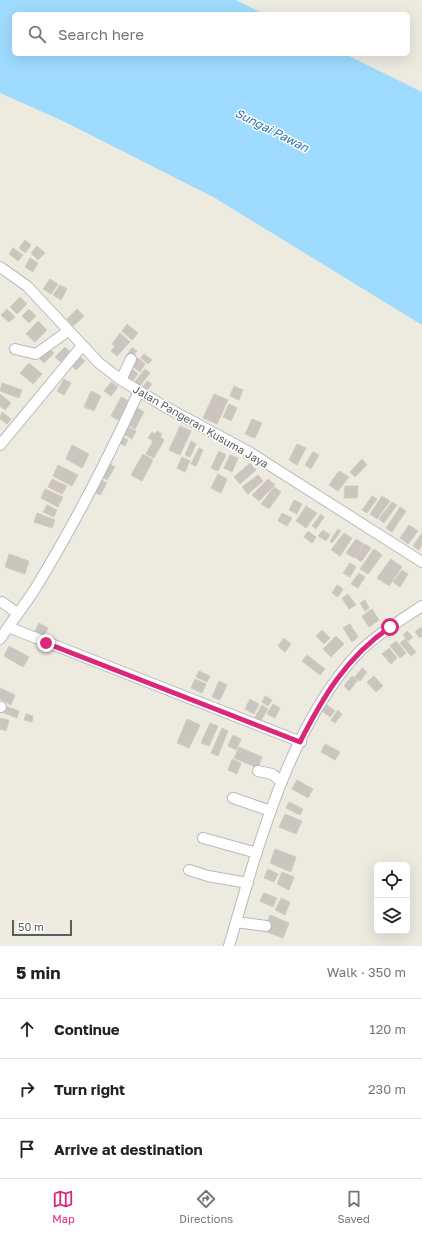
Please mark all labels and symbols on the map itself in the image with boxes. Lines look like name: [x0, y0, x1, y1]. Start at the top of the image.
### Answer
water label: Sungai Pawan: [233, 105, 312, 155]
street label: Jalan Pangeran Kusuma Jaya: [131, 382, 271, 470]
route start: [381, 618, 399, 636]
route end: [37, 634, 55, 652]
scale bar: [12, 918, 72, 937]

